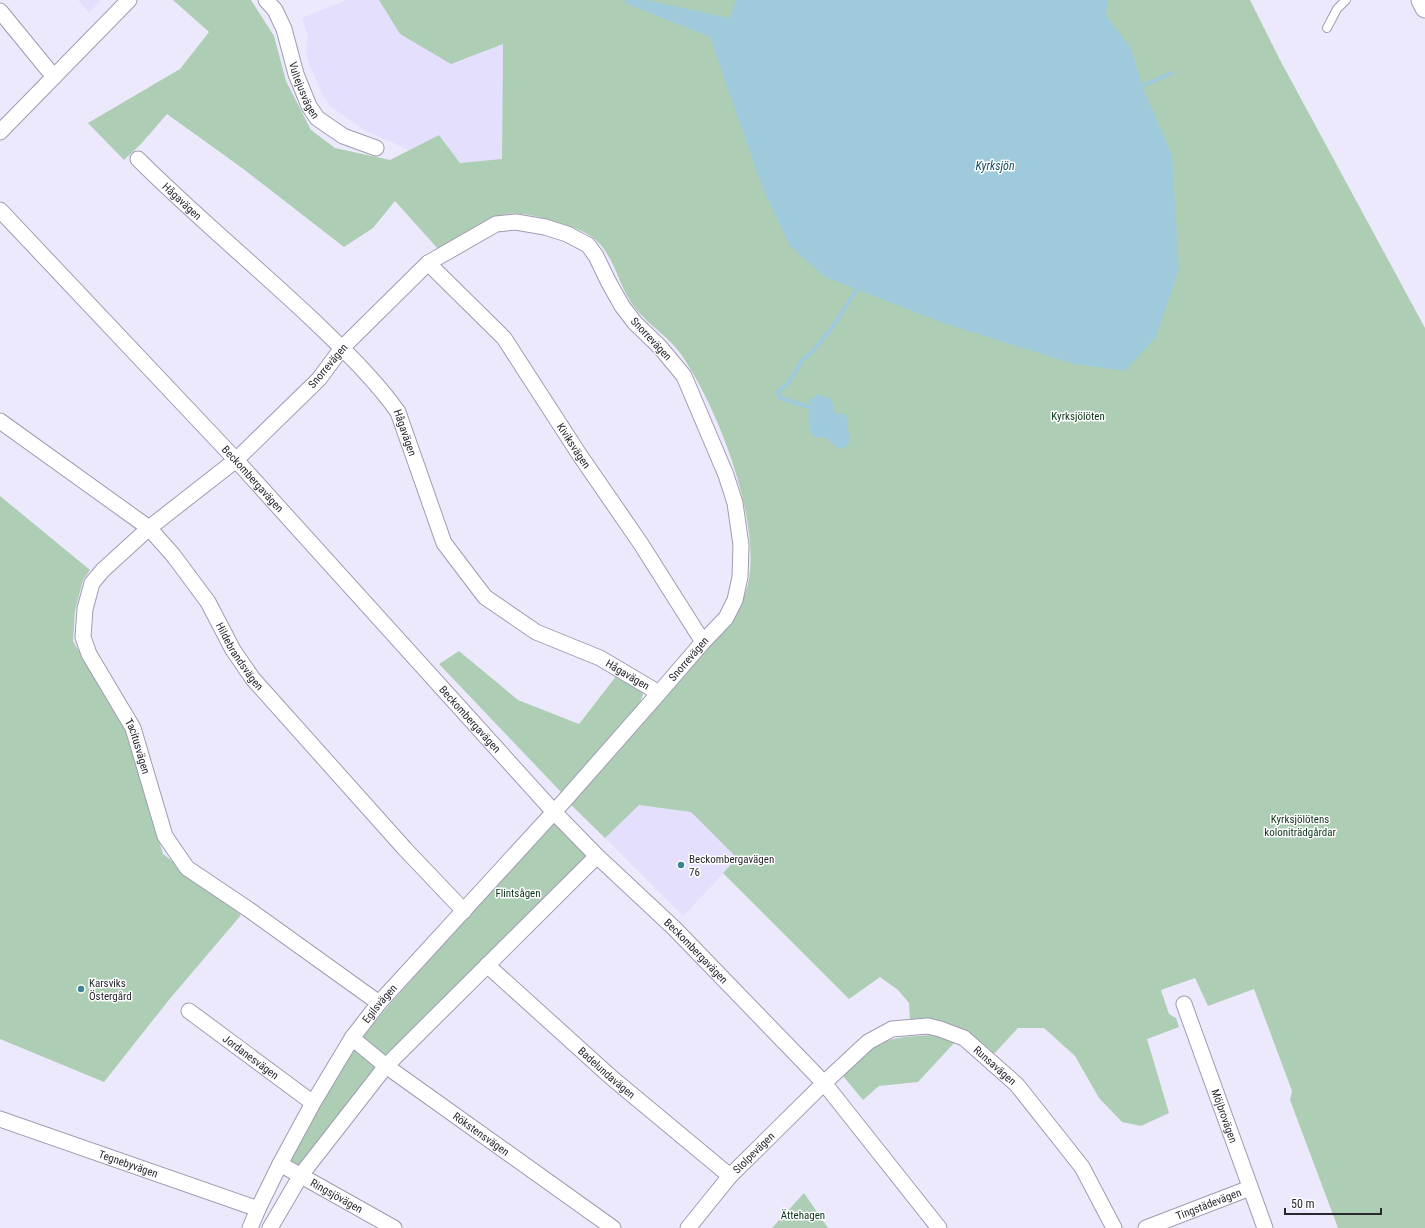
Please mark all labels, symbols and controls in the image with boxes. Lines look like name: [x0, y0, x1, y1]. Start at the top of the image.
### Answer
street label: Vultejusvägen: [286, 60, 322, 121]
water label: Kyrksjön: [975, 159, 1015, 173]
street label: Hågavägen: [160, 180, 204, 222]
street label: Snorrevägen: [628, 315, 674, 363]
street label: Snorrevägen: [306, 341, 350, 391]
street label: Hågavägen: [391, 407, 419, 458]
park label: Kyrksjölöten: [1051, 410, 1105, 423]
street label: Kiviksvägen: [554, 420, 593, 471]
street label: Beckombergavägen: [219, 443, 286, 515]
street label: Hildebrandsvägen: [213, 620, 266, 693]
street label: Snorrevägen: [666, 634, 711, 684]
street label: Hågavägen: [603, 656, 652, 692]
street label: Beckombergavägen: [437, 683, 504, 755]
street label: Tacitusvägen: [122, 716, 153, 775]
park label: Kyrksjölötens koloniträdgårdar: [1264, 813, 1336, 839]
place label: Beckombergavägen 76: [689, 853, 774, 879]
marker: Beckombergavägen 76: [676, 860, 686, 870]
park label: Flintsågen: [495, 887, 541, 900]
street label: Beckombergavägen: [662, 916, 731, 986]
place label: Karsviks Östergård: [89, 977, 132, 1003]
street label: Egilsvägen: [360, 981, 400, 1026]
marker: Karsviks Östergård: [76, 984, 86, 994]
street label: Jordanesvägen: [220, 1032, 281, 1082]
street label: Runsavägen: [971, 1043, 1019, 1088]
street label: Badelundavägen: [576, 1044, 638, 1101]
street label: Möjbrovägen: [1209, 1087, 1240, 1145]
street label: Rökstensvägen: [451, 1109, 512, 1158]
street label: Stolpevägen: [730, 1129, 777, 1176]
street label: Tegnebyvägen: [97, 1147, 160, 1180]
street label: Ringsjövägen: [308, 1176, 365, 1216]
street label: Tingstädevägen: [1174, 1185, 1243, 1222]
scale bar: [1285, 1190, 1381, 1216]
text: 50 m: [1291, 1197, 1315, 1211]
park label: Ättehagen: [781, 1209, 825, 1222]

